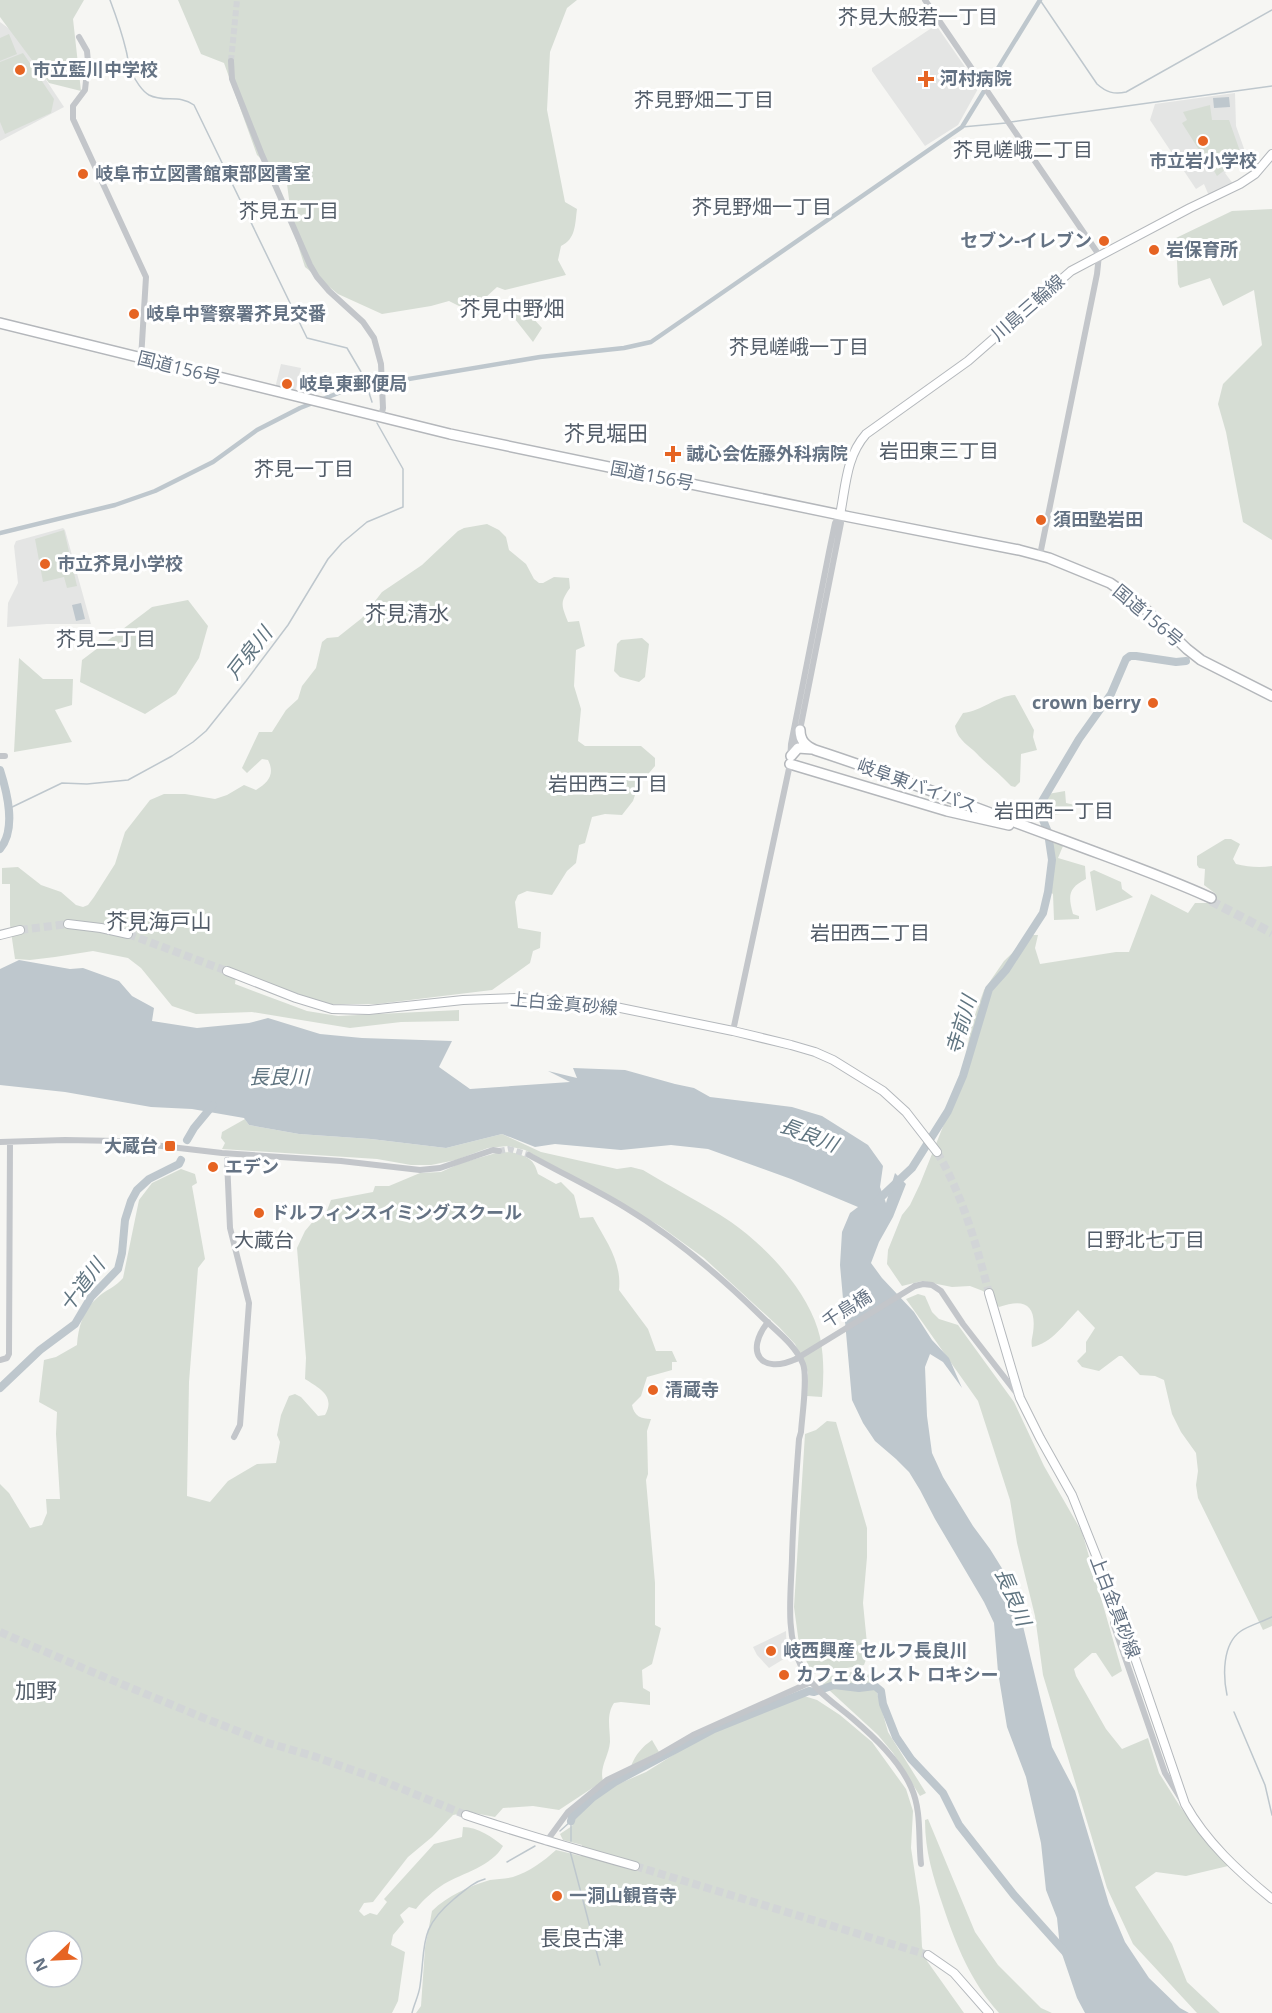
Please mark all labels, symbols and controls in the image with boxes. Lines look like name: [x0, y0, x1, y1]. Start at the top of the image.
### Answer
district label: 芥見大般若一丁目: [838, 3, 998, 30]
place label: 市立藍川中学校: [32, 57, 158, 81]
marker: 市立藍川中学校: [13, 63, 27, 77]
place label: 河村病院: [940, 66, 1012, 90]
marker: 河村病院: [917, 70, 935, 88]
district label: 芥見野畑二丁目: [634, 86, 774, 113]
marker: 市立岩小学校: [1196, 134, 1210, 148]
district label: 芥見嵯峨二丁目: [953, 136, 1093, 163]
place label: 市立岩小学校: [1149, 148, 1257, 172]
place label: 岐阜市立図書館東部図書室: [95, 161, 311, 185]
marker: 岐阜市立図書館東部図書室: [76, 167, 90, 181]
district label: 芥見野畑一丁目: [692, 193, 832, 220]
district label: 芥見五丁目: [239, 197, 339, 224]
place label: セブン-イレブン: [960, 228, 1092, 252]
marker: セブン-イレブン: [1097, 234, 1111, 248]
place label: 岩保育所: [1166, 237, 1238, 261]
marker: 岩保育所: [1147, 243, 1161, 257]
street label: 川島三輪線: [986, 269, 1069, 346]
district label: 芥見中野畑: [460, 294, 565, 322]
place label: 岐阜中警察署芥見交番: [146, 301, 326, 325]
marker: 岐阜中警察署芥見交番: [127, 307, 141, 321]
district label: 芥見嵯峨一丁目: [729, 333, 869, 360]
street label: 国道156号: [135, 345, 223, 389]
place label: 岐阜東郵便局: [299, 371, 407, 395]
marker: 岐阜東郵便局: [280, 377, 294, 391]
district label: 芥見堀田: [564, 419, 648, 447]
district label: 岩田東三丁目: [879, 437, 999, 464]
place label: 誠心会佐藤外科病院: [686, 441, 848, 465]
marker: 誠心会佐藤外科病院: [664, 445, 682, 463]
district label: 芥見一丁目: [254, 455, 354, 482]
street label: 国道156号: [608, 455, 696, 495]
place label: 須田塾岩田: [1053, 507, 1143, 531]
marker: 須田塾岩田: [1034, 513, 1048, 527]
place label: 市立芥見小学校: [57, 551, 183, 575]
marker: 市立芥見小学校: [38, 557, 52, 571]
street label: 国道156号: [1108, 579, 1189, 652]
district label: 芥見清水: [365, 599, 449, 627]
water label: 戸泉川: [219, 619, 279, 685]
district label: 芥見二丁目: [56, 625, 156, 652]
place label: crown berry: [1032, 690, 1142, 714]
marker: crown berry: [1146, 696, 1160, 710]
street label: 岐阜東バイパス: [854, 752, 980, 818]
district label: 岩田西三丁目: [548, 770, 668, 797]
district label: 岩田西一丁目: [994, 797, 1114, 824]
district label: 芥見海戸山: [107, 907, 212, 935]
district label: 岩田西二丁目: [810, 919, 930, 946]
street label: 上白金真砂線: [509, 986, 619, 1020]
water label: 寺前川: [939, 990, 983, 1057]
water label: 長良川: [249, 1063, 311, 1090]
water label: 長良川: [776, 1111, 844, 1159]
place label: 大蔵台: [104, 1133, 158, 1157]
marker: 大蔵台: [163, 1139, 177, 1153]
place label: エデン: [225, 1154, 279, 1178]
marker: エデン: [206, 1160, 220, 1174]
place label: ドルフィンスイミングスクール: [271, 1200, 522, 1224]
marker: ドルフィンスイミングスクール: [252, 1206, 266, 1220]
district label: 大蔵台: [234, 1226, 294, 1253]
district label: 日野北七丁目: [1085, 1226, 1205, 1253]
water label: 十道川: [53, 1251, 112, 1317]
street label: 千鳥橋: [817, 1284, 876, 1333]
place label: 清蔵寺: [665, 1377, 719, 1401]
marker: 清蔵寺: [646, 1383, 660, 1397]
street label: 上白金真砂線: [1085, 1552, 1146, 1661]
water label: 長良川: [989, 1564, 1038, 1632]
place label: 岐西興産 セルフ長良川: [783, 1638, 968, 1662]
marker: 岐西興産 セルフ長良川: [764, 1644, 778, 1658]
place label: カフェ＆レスト ロキシー: [796, 1662, 999, 1686]
marker: カフェ＆レスト ロキシー: [777, 1668, 791, 1682]
district label: 加野: [15, 1676, 57, 1704]
place label: 一洞山観音寺: [569, 1883, 677, 1907]
marker: 一洞山観音寺: [550, 1889, 564, 1903]
district label: 長良古津: [540, 1924, 624, 1952]
north arrow: [24, 1929, 84, 1989]
text: N: [28, 1955, 53, 1975]

